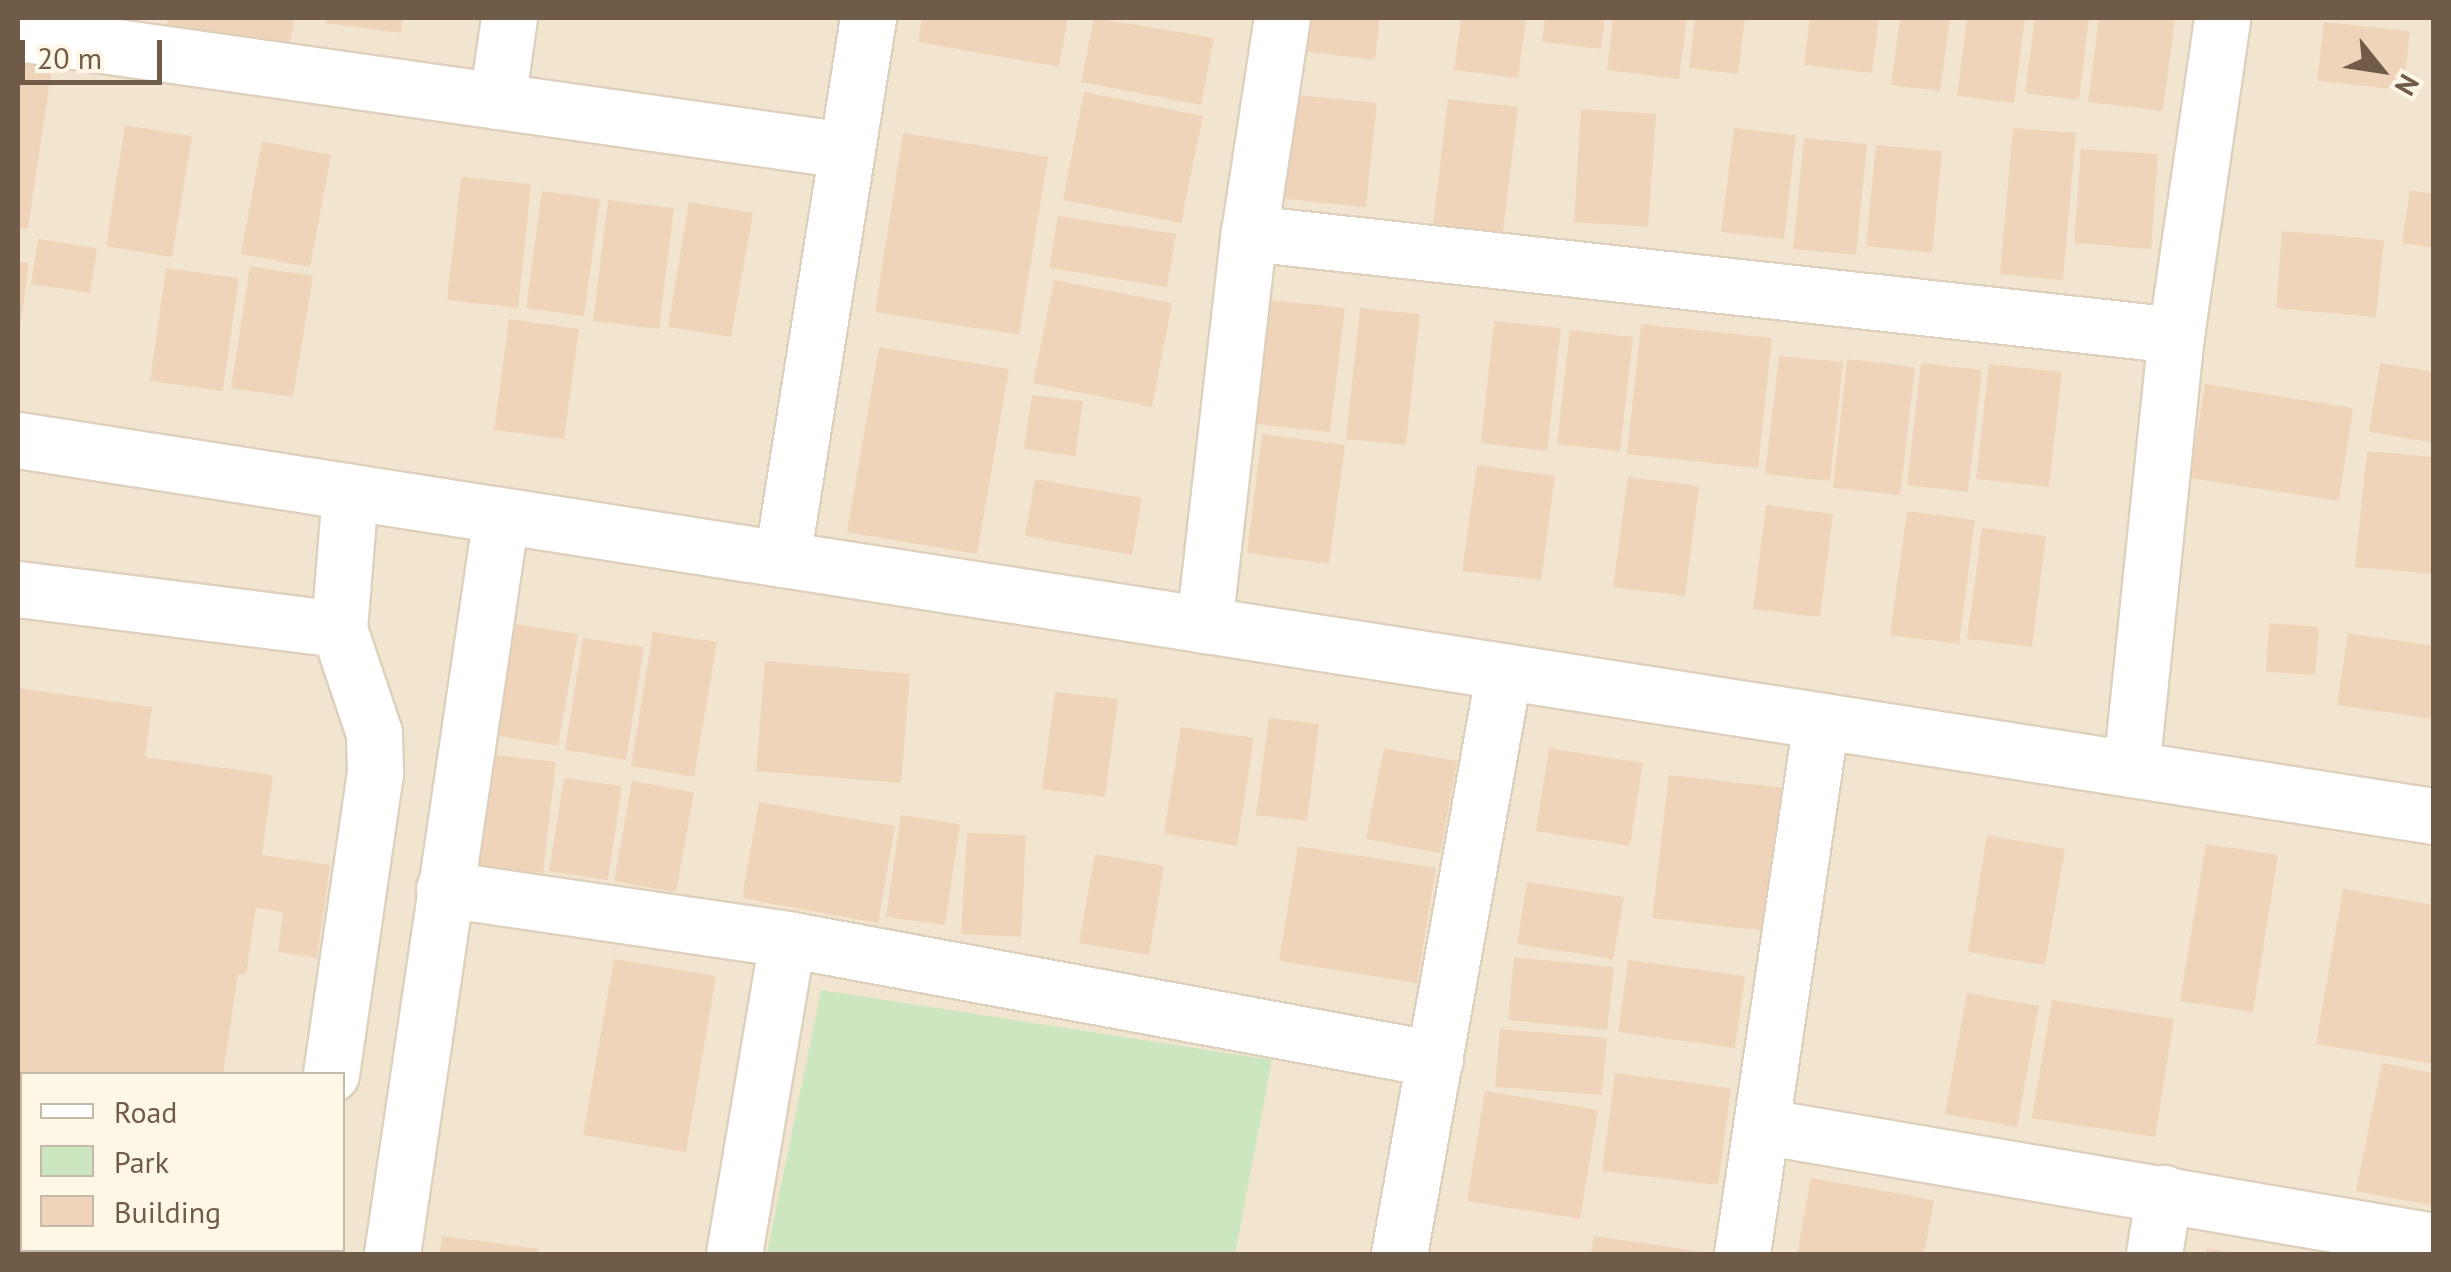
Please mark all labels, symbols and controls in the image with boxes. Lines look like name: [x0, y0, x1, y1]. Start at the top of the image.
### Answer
scale bar: [25, 20, 168, 82]
north arrow: [2331, 20, 2431, 120]
text: 20 m: [37, 38, 102, 77]
text: N: [2387, 68, 2428, 102]
legend: [20, 1072, 345, 1252]
text: Road: [114, 1092, 178, 1131]
text: Park: [114, 1142, 169, 1181]
text: Building: [114, 1192, 221, 1231]

